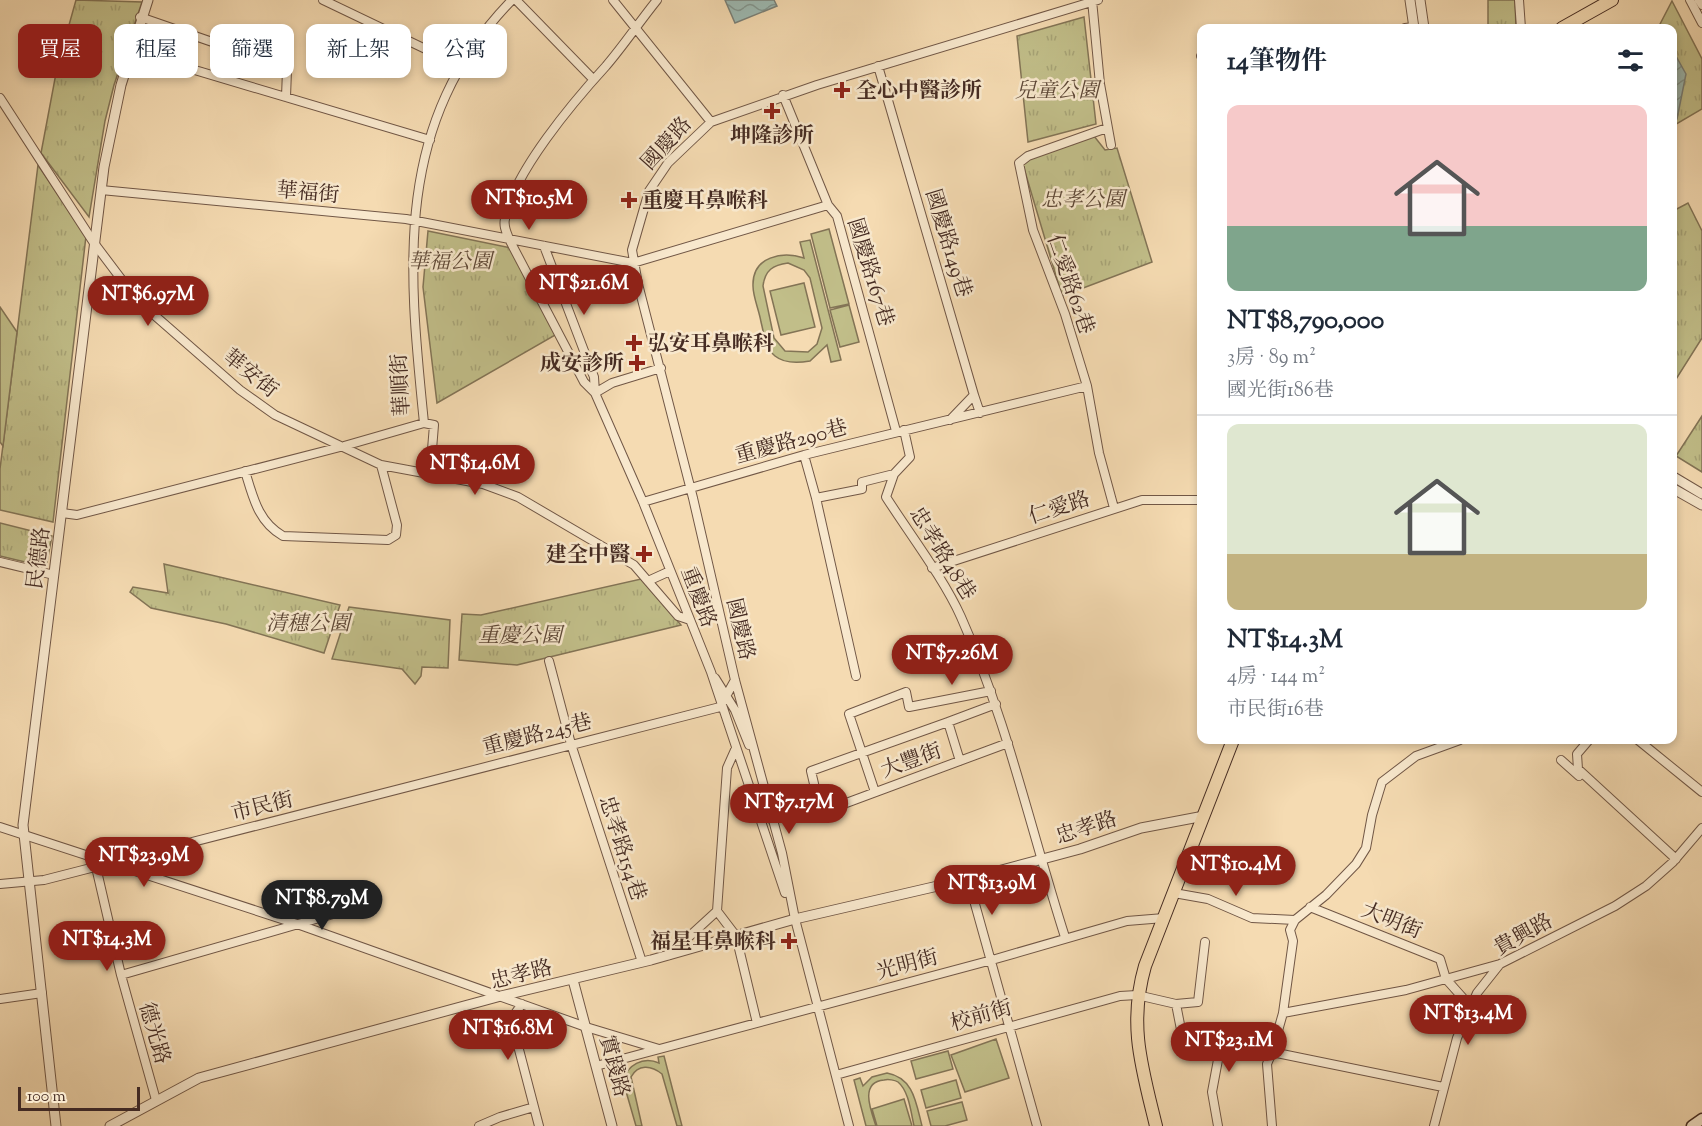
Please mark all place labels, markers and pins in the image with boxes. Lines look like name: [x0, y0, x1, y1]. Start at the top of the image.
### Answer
place label: 全心中醫診所: [856, 77, 982, 107]
marker: 全心中醫診所: [833, 81, 851, 99]
marker: 坤隆診所: [763, 102, 781, 120]
place label: 坤隆診所: [730, 122, 814, 152]
pin: NT$10.5M: [467, 180, 591, 231]
place label: 重慶耳鼻喉科: [642, 187, 768, 217]
marker: 重慶耳鼻喉科: [620, 191, 638, 209]
pin: NT$21.6M: [522, 265, 646, 316]
pin: NT$6.97M: [86, 276, 210, 327]
place label: 弘安耳鼻喉科: [648, 330, 774, 360]
marker: 弘安耳鼻喉科: [625, 334, 643, 352]
place label: 成安診所: [540, 350, 624, 380]
marker: 成安診所: [628, 354, 646, 372]
pin: NT$14.6M: [413, 445, 537, 496]
place label: 建全中醫: [546, 541, 630, 571]
marker: 建全中醫: [635, 545, 653, 563]
pin: NT$7.26M: [890, 635, 1014, 686]
pin: NT$7.17M: [727, 784, 851, 835]
pin: NT$23.9M: [82, 837, 206, 888]
pin: NT$10.4M: [1174, 846, 1298, 897]
pin: NT$13.9M: [930, 865, 1054, 916]
pin: NT$8.79M: [260, 880, 384, 931]
pin: NT$14.3M: [45, 921, 169, 972]
place label: 福星耳鼻喉科: [650, 928, 776, 958]
marker: 福星耳鼻喉科: [780, 932, 798, 950]
pin: NT$13.4M: [1406, 995, 1530, 1046]
pin: NT$16.8M: [446, 1010, 570, 1061]
pin: NT$23.1M: [1167, 1022, 1291, 1073]

